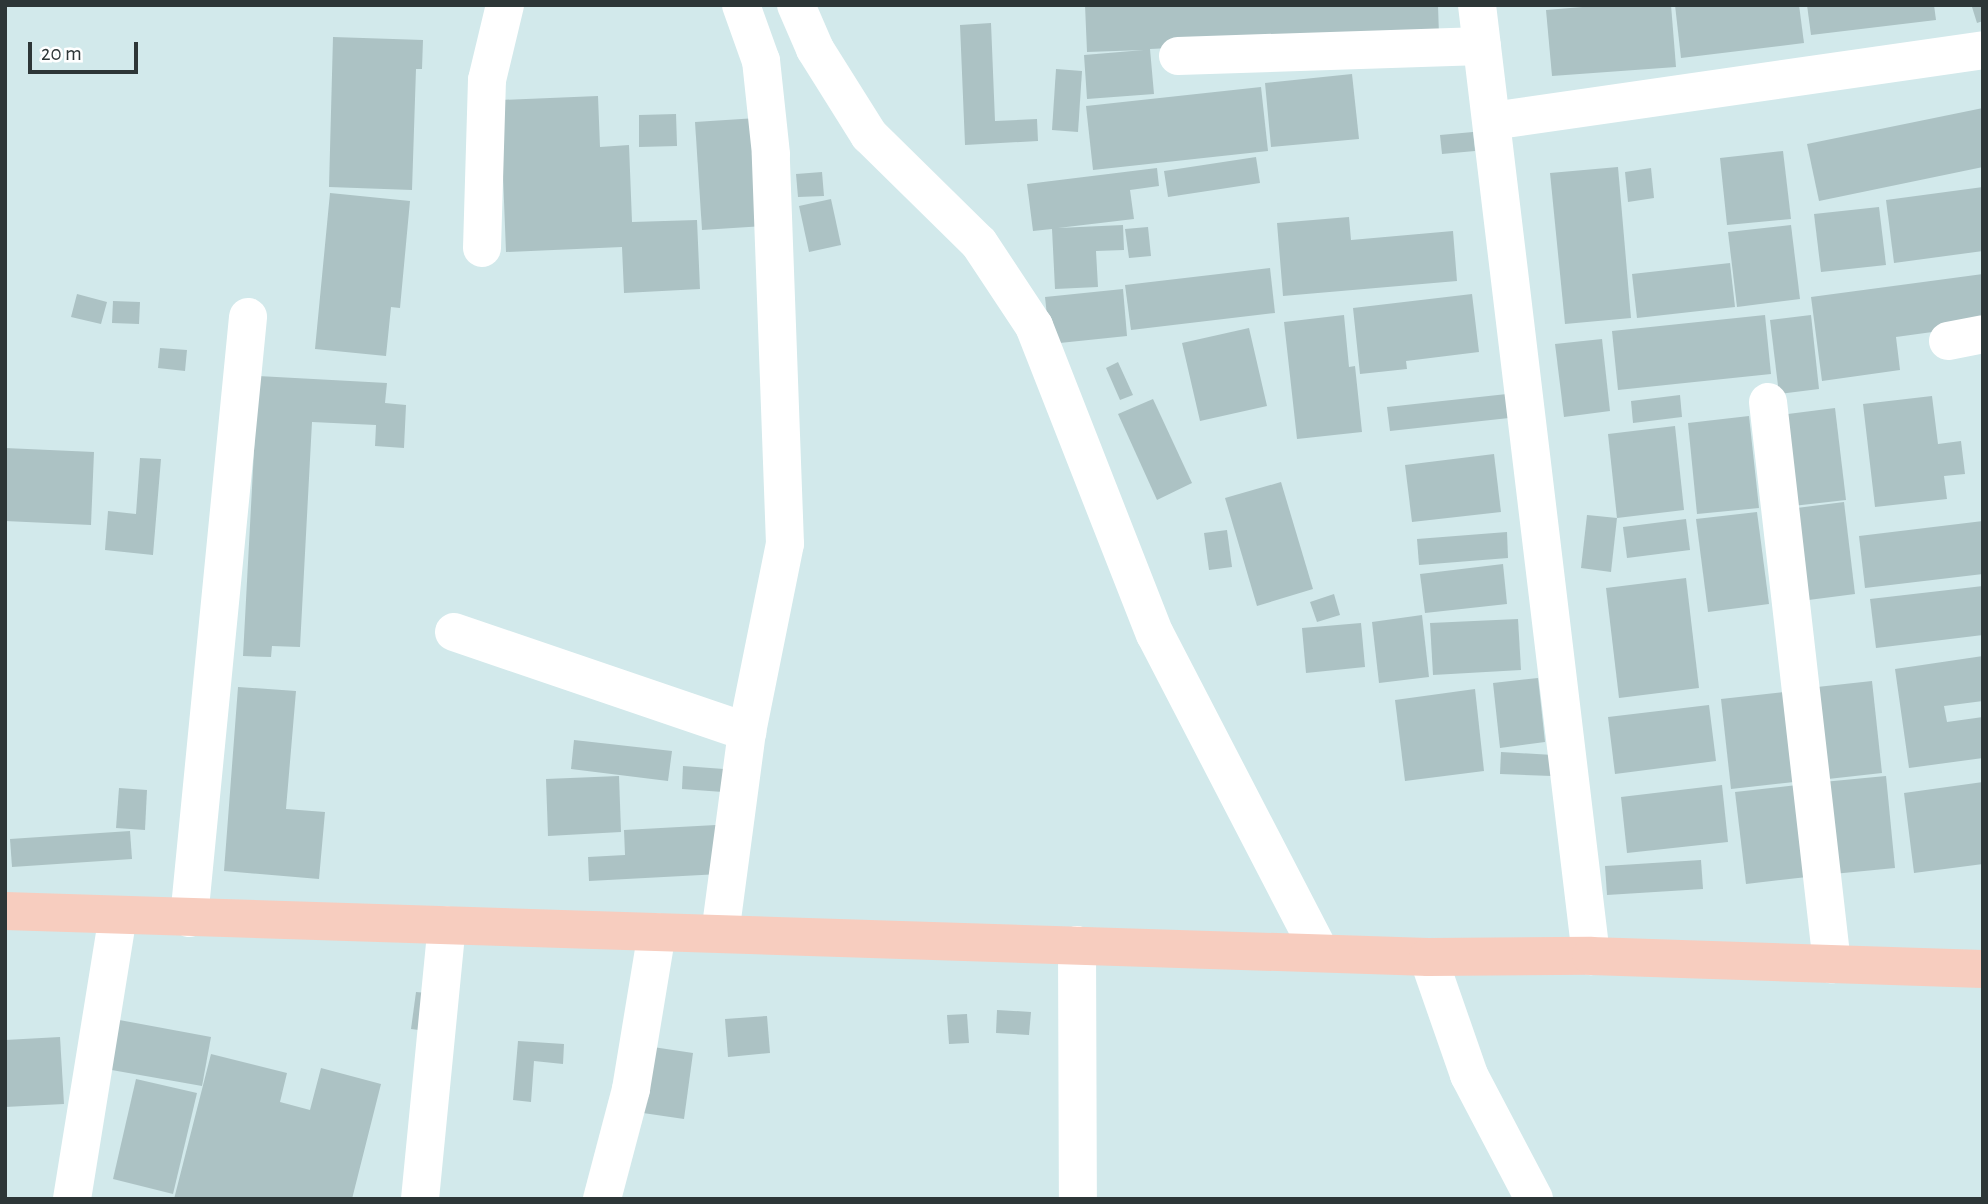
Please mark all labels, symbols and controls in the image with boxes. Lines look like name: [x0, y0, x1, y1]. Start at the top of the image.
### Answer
scale bar: [32, 28, 142, 72]
text: 20 m: [41, 43, 82, 64]

